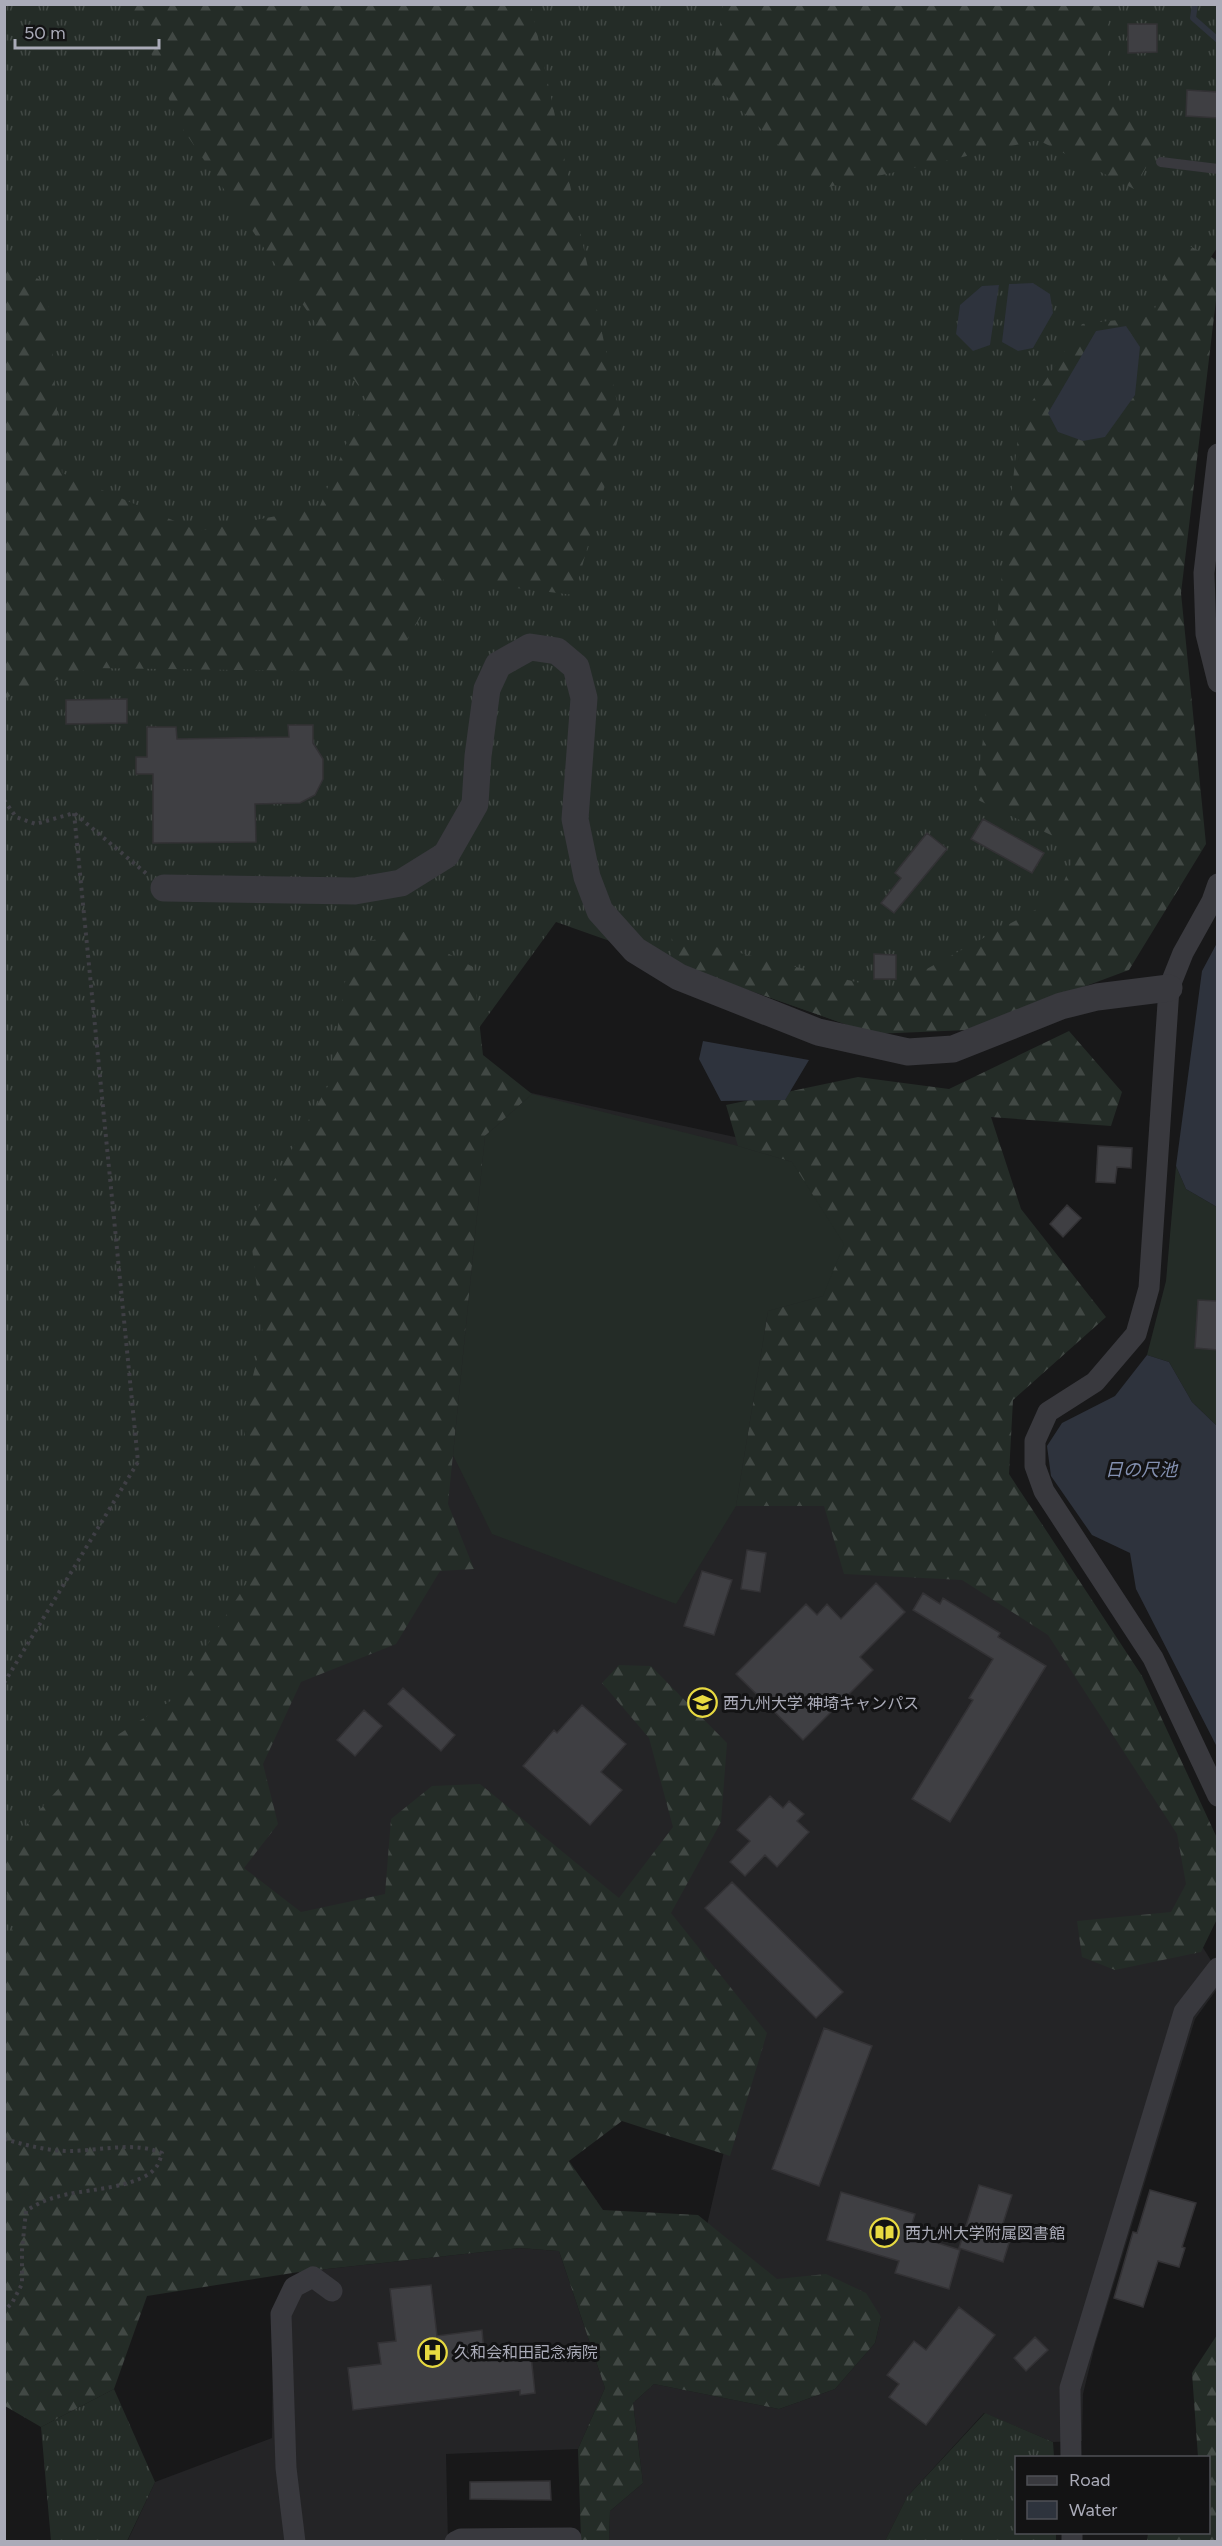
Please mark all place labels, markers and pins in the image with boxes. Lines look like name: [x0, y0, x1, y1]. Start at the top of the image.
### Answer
school or university icon: 西九州大学 神埼キャンパス: [686, 1687, 718, 1719]
place label: 西九州大学 神埼キャンパス: [723, 1694, 919, 1713]
library icon: 西九州大学附属図書館: [868, 2217, 900, 2249]
place label: 西九州大学附属図書館: [905, 2224, 1065, 2243]
hospital icon: 久和会和田記念病院: [417, 2336, 449, 2368]
place label: 久和会和田記念病院: [454, 2343, 598, 2362]

